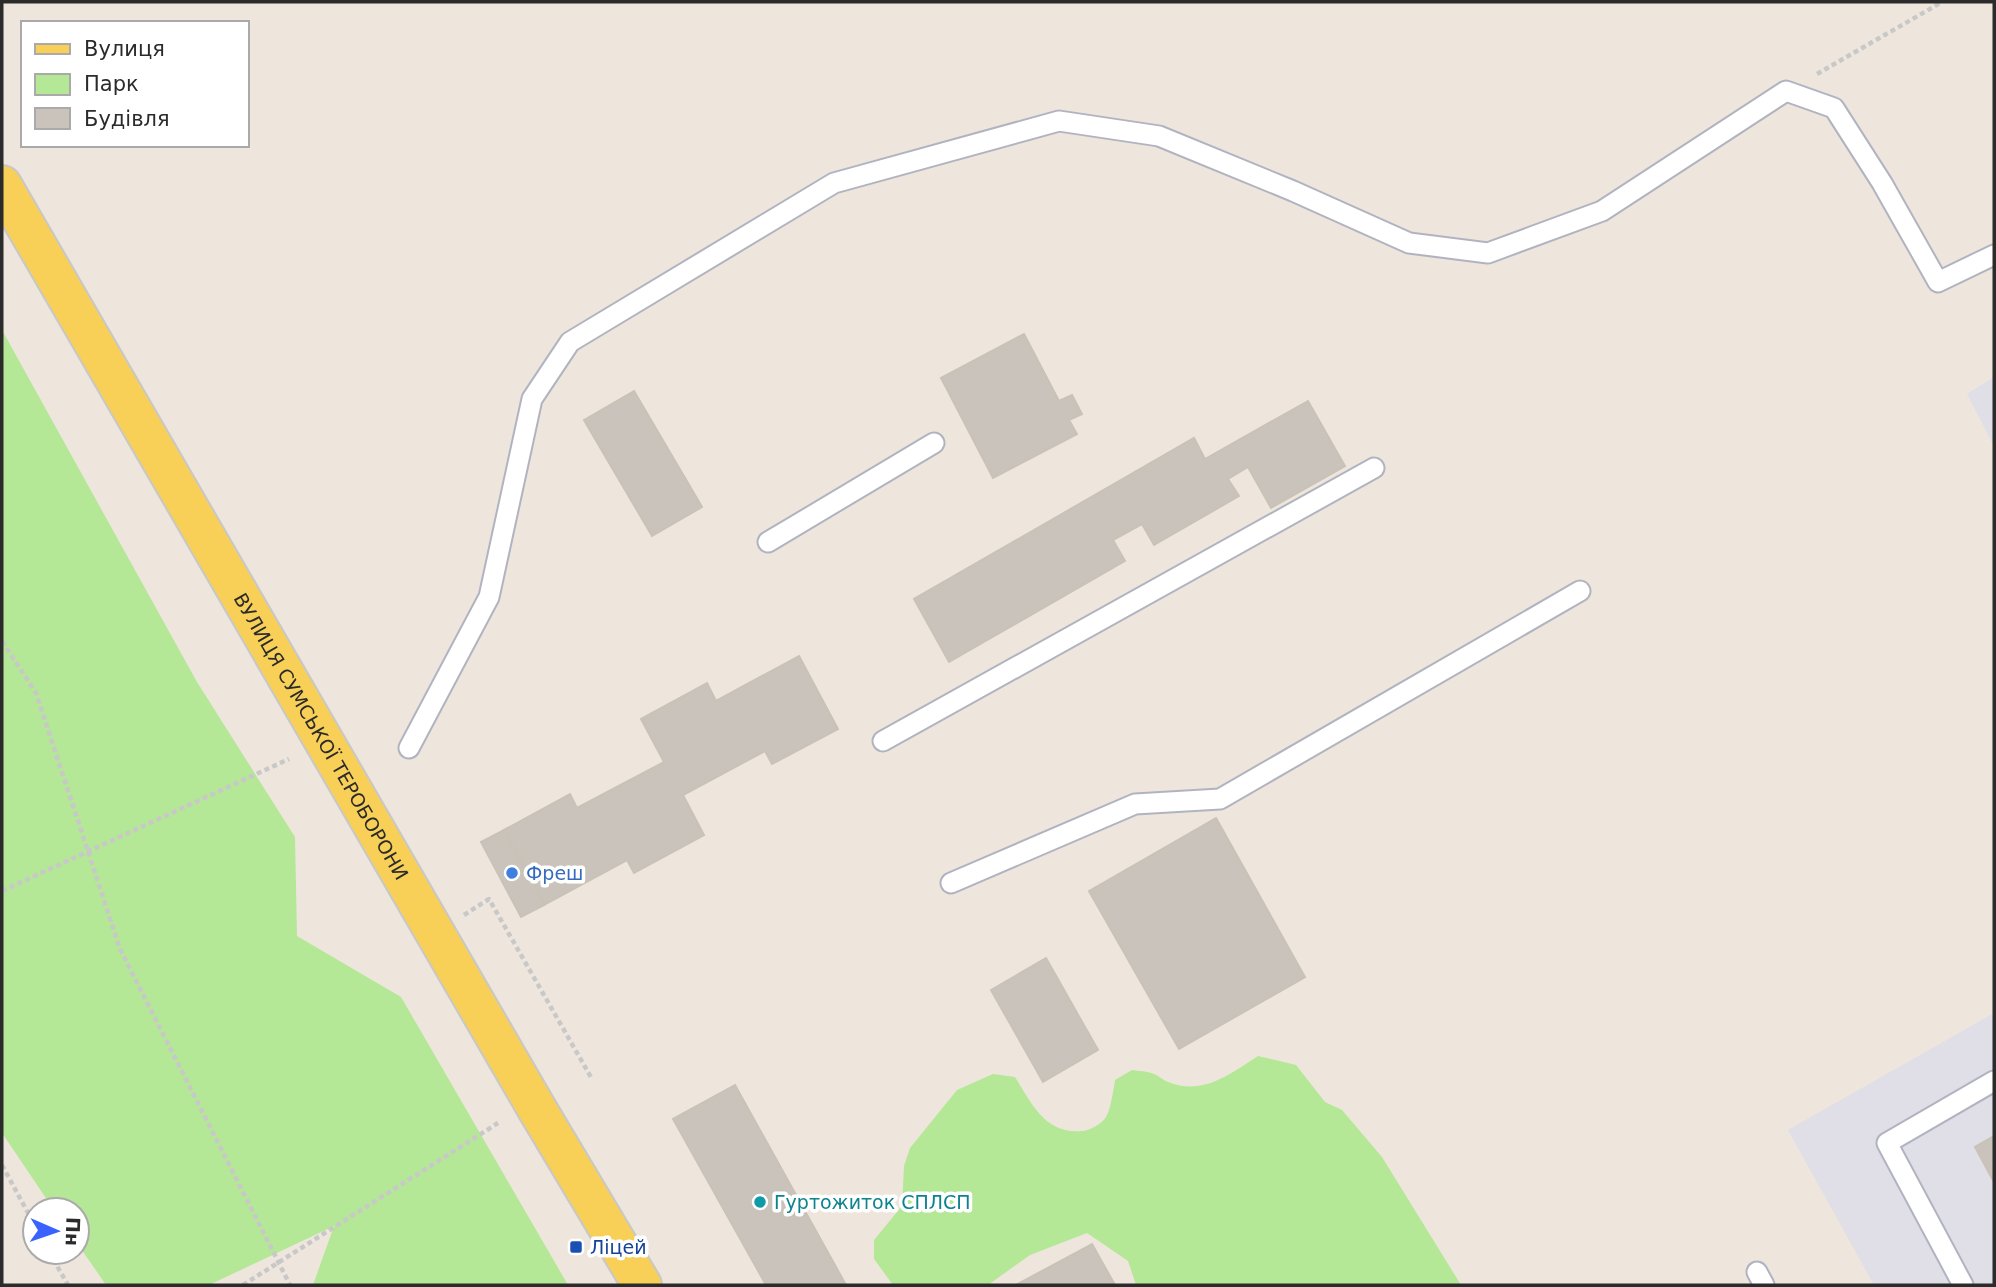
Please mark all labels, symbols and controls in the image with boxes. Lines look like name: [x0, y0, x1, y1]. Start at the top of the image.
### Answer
legend: [21, 21, 248, 147]
text: Вулиця: [84, 37, 165, 61]
text: Парк: [84, 72, 139, 96]
text: Будівля: [84, 107, 170, 131]
street label: ВУЛИЦЯ СУМСЬКОЇ ТЕРОБОРОНИ: [230, 589, 413, 884]
place label: Фреш: [526, 862, 584, 884]
marker: Фреш: [504, 865, 520, 881]
place label: Гуртожиток СПЛСП: [774, 1191, 971, 1213]
marker: Гуртожиток СПЛСП: [752, 1194, 768, 1210]
north arrow: [21, 1196, 91, 1266]
text: Пн: [61, 1217, 84, 1246]
place label: Ліцей: [590, 1236, 647, 1258]
marker: Ліцей: [568, 1239, 584, 1255]

